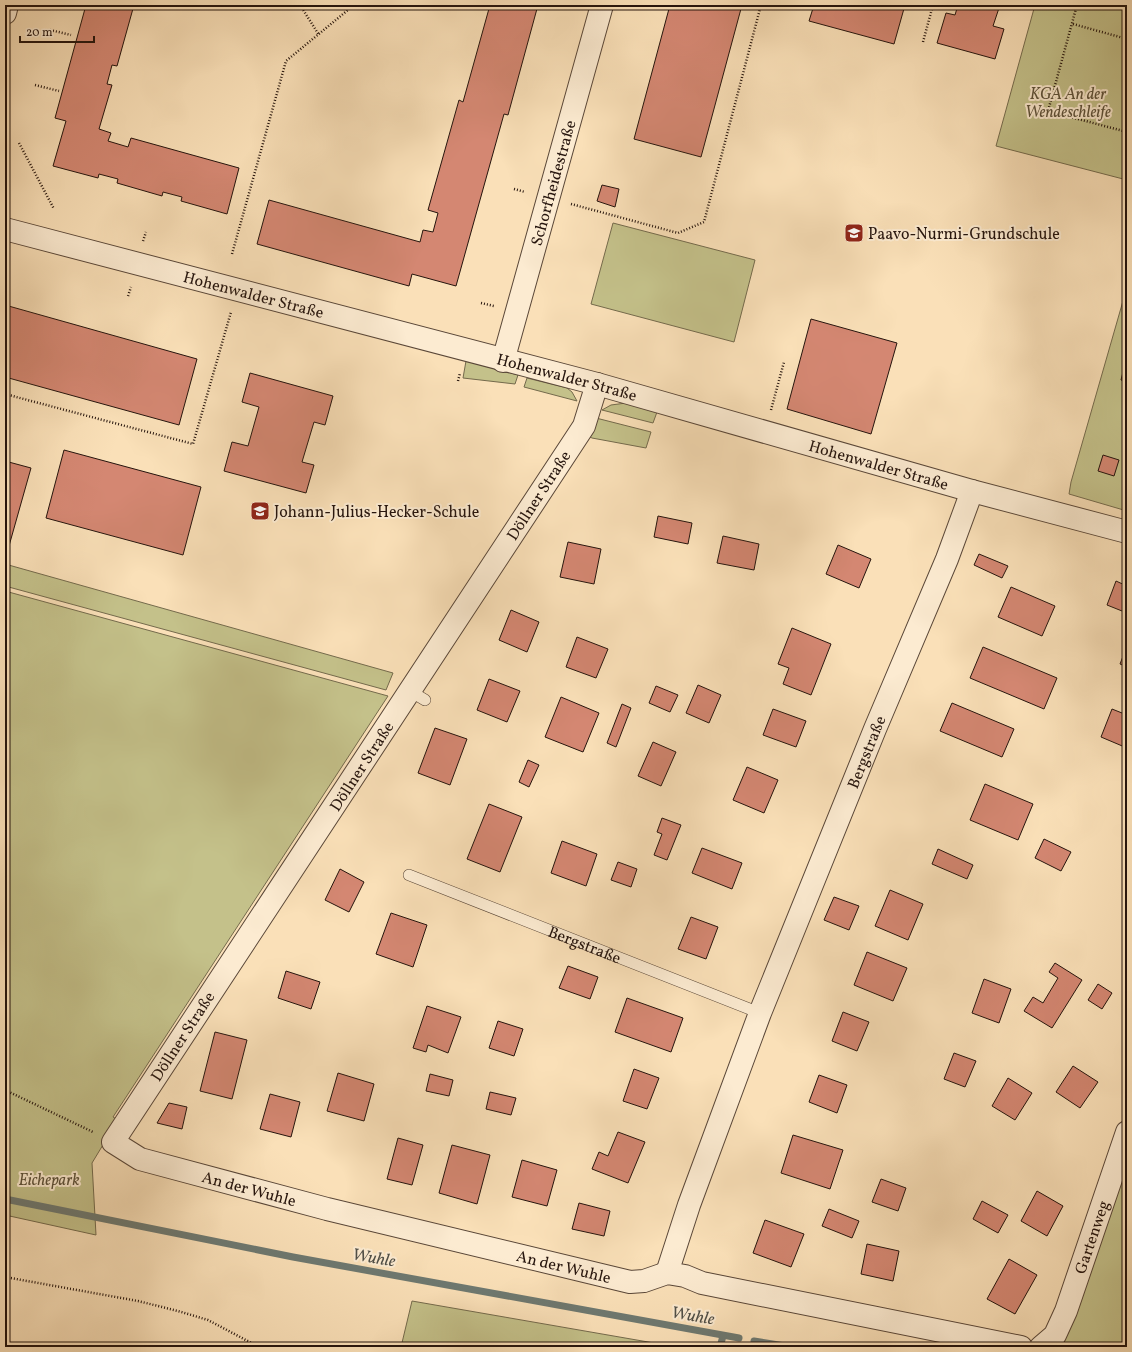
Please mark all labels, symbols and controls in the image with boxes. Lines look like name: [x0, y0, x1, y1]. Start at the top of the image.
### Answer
scale bar: [20, 18, 94, 44]
text: 20 m: [26, 25, 53, 41]
park label: KGA An der Wendeschleife: [1025, 84, 1111, 124]
street label: Schorfheidestraße: [527, 118, 582, 249]
school or university icon: Paavo-Nurmi-Grundschule: [843, 222, 865, 244]
place label: Paavo-Nurmi-Grundschule: [868, 224, 1060, 246]
street label: Hohenwalder Straße: [180, 267, 326, 325]
street label: Hohenwalder Straße: [494, 349, 639, 408]
street label: Hohenwalder Straße: [806, 436, 951, 497]
street label: Döllner Straße: [502, 447, 577, 545]
school or university icon: Johann-Julius-Hecker-Schule: [249, 500, 271, 522]
place label: Johann-Julius-Hecker-Schule: [274, 502, 479, 524]
street label: Bergstraße: [843, 713, 892, 792]
street label: Döllner Straße: [325, 718, 400, 816]
street label: Bergstraße: [544, 922, 624, 970]
street label: Döllner Straße: [146, 988, 221, 1086]
street label: An der Wuhle: [199, 1167, 298, 1213]
park label: Eichepark: [18, 1170, 80, 1192]
street label: Gartenweg: [1070, 1198, 1116, 1277]
water label: Wuhle: [350, 1243, 398, 1274]
street label: An der Wuhle: [514, 1246, 613, 1290]
water label: Wuhle: [669, 1301, 717, 1332]

